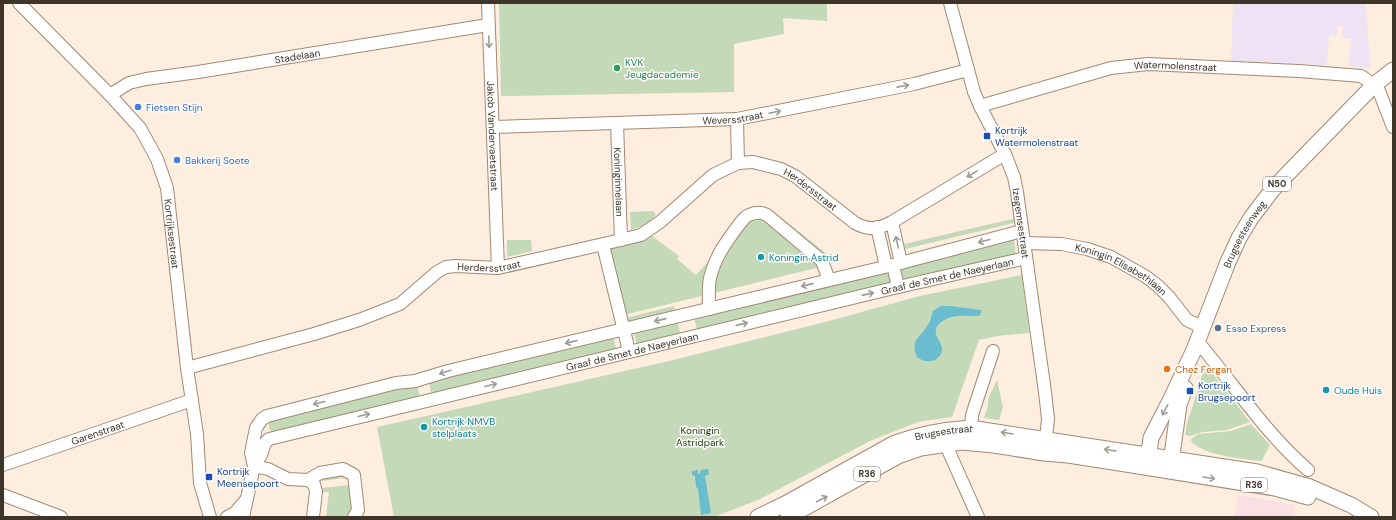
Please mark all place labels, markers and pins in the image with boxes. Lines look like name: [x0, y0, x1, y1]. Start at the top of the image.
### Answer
place label: KVK Jeugdacademie: [625, 56, 699, 81]
marker: KVK Jeugdacademie: [612, 63, 622, 73]
place label: Fietsen Stijn: [146, 101, 203, 114]
marker: Fietsen Stijn: [133, 102, 143, 112]
place label: Kortrijk Watermolenstraat: [995, 124, 1078, 149]
marker: Kortrijk Watermolenstraat: [982, 131, 992, 141]
place label: Bakkerij Soete: [185, 154, 250, 167]
marker: Bakkerij Soete: [172, 155, 182, 165]
place label: Koningin Astrid: [769, 251, 838, 264]
marker: Koningin Astrid: [756, 252, 766, 262]
place label: Esso Express: [1226, 322, 1286, 335]
marker: Esso Express: [1213, 323, 1223, 333]
place label: Chez Fergan: [1175, 363, 1232, 376]
marker: Chez Fergan: [1162, 364, 1172, 374]
place label: Kortrijk Brugsepoort: [1198, 379, 1256, 404]
place label: Oude Huis: [1334, 384, 1382, 397]
marker: Oude Huis: [1321, 385, 1331, 395]
marker: Kortrijk Brugsepoort: [1185, 386, 1195, 396]
place label: Kortrijk NMVB stelplaats: [432, 415, 495, 440]
marker: Kortrijk NMVB stelplaats: [419, 422, 429, 432]
place label: Kortrijk Meensepoort: [217, 465, 279, 490]
marker: Kortrijk Meensepoort: [204, 472, 214, 482]

